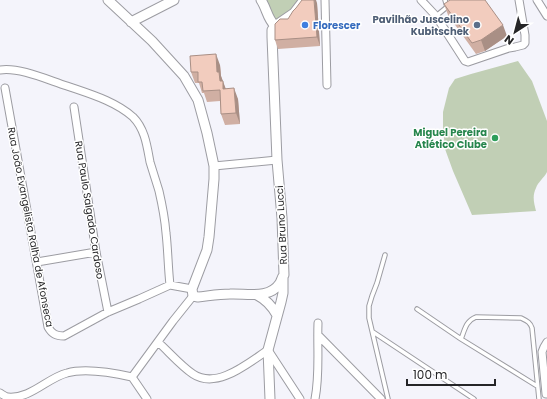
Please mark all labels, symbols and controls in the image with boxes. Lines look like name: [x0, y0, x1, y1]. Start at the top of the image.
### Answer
place label: Pavilhão Juscelino Kubitschek: [372, 12, 470, 39]
north arrow: [495, 12, 535, 52]
place label: Florescer: [313, 18, 361, 33]
marker: Florescer: [300, 20, 310, 30]
marker: Pavilhão Juscelino Kubitschek: [472, 20, 482, 30]
text: N: [501, 31, 517, 49]
place label: Miguel Pereira Atlético Clube: [413, 125, 487, 152]
street label: Rua João Evangelista Ralha de Afonseca: [4, 126, 57, 328]
marker: Miguel Pereira Atlético Clube: [490, 133, 500, 143]
street label: Rua Paulo Salgado Cardoso: [71, 140, 108, 280]
street label: Rua Bruno Lucci: [272, 185, 291, 265]
scale bar: [407, 361, 495, 387]
text: 100 m: [413, 366, 447, 383]

